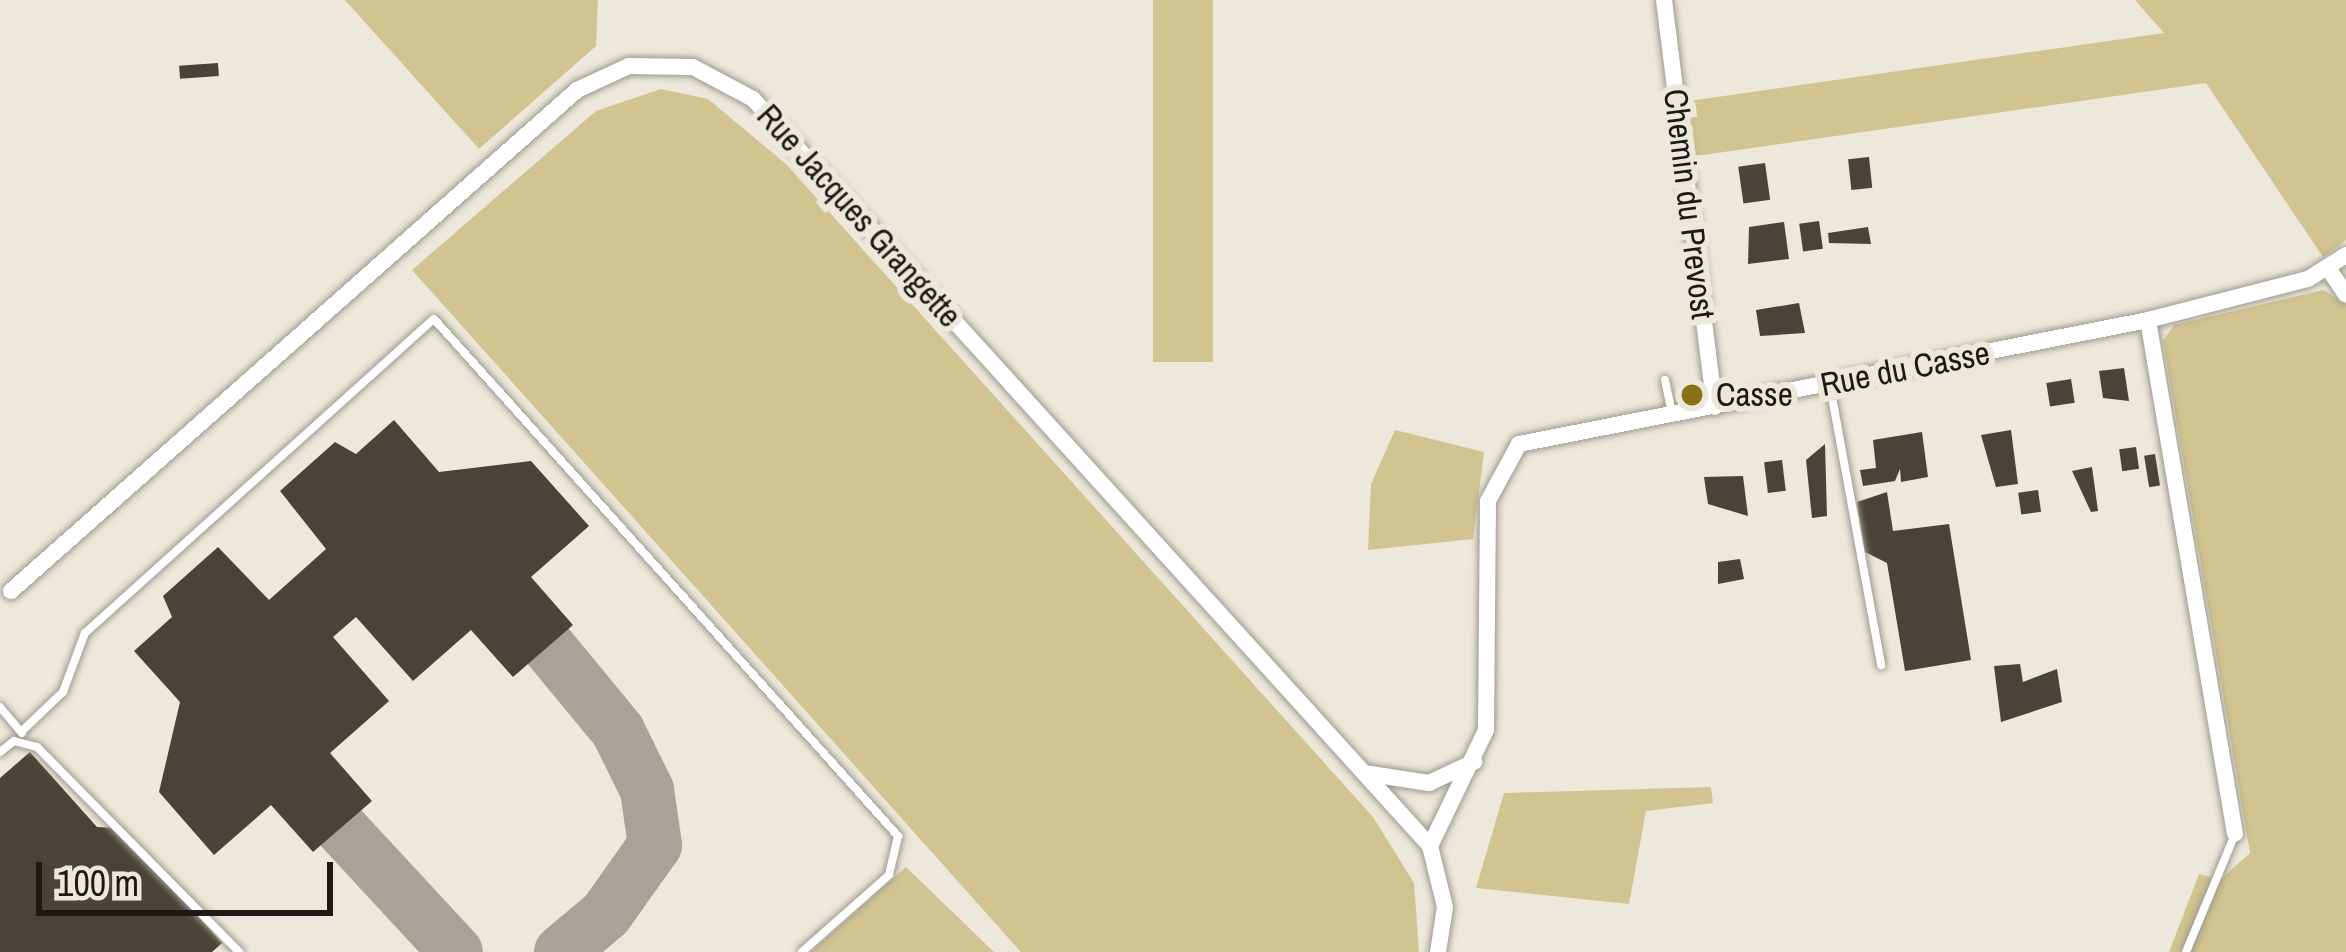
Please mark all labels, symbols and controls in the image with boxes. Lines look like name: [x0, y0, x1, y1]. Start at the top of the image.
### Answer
street label: Chemin du Prevost: [1655, 87, 1723, 321]
street label: Rue Jacques Grangette: [749, 97, 969, 335]
street label: Rue du Casse: [1817, 333, 1993, 405]
place label: Casse: [1716, 375, 1793, 415]
marker: Casse: [1679, 382, 1705, 408]
scale bar: [42, 838, 339, 912]
text: 100 m: [57, 859, 139, 907]

